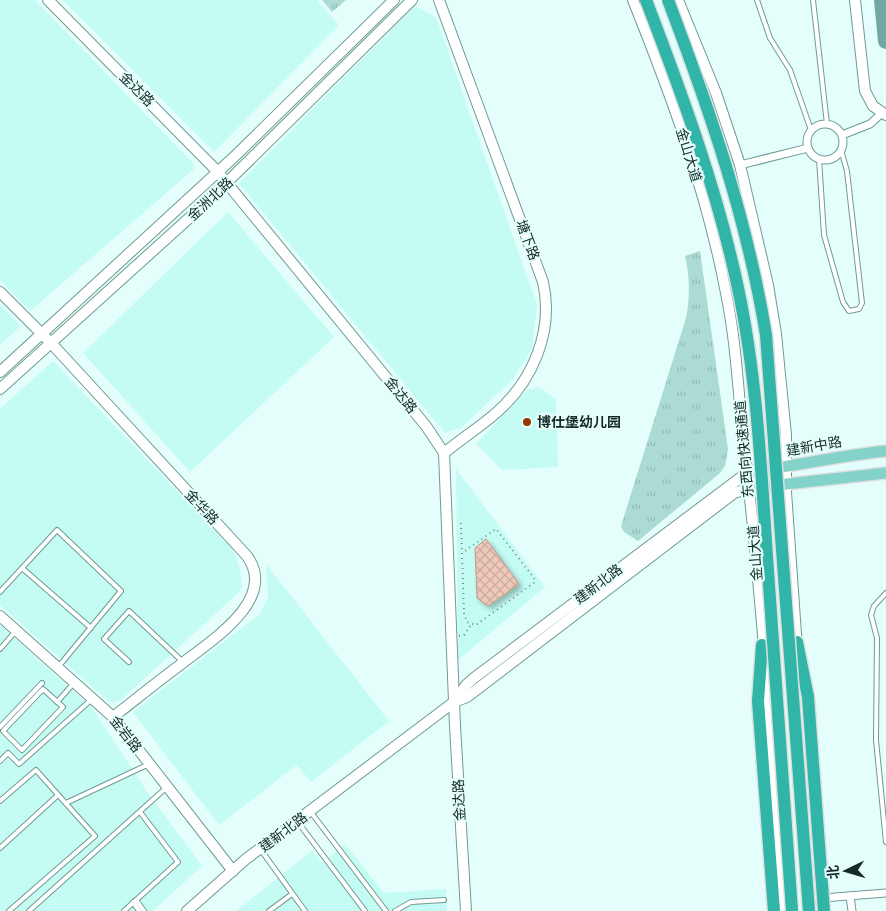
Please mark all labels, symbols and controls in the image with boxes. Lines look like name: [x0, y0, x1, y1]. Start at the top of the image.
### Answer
street label: 金达路: [116, 68, 158, 110]
street label: 金山大道: [672, 126, 706, 184]
street label: 金洲北路: [183, 173, 237, 225]
street label: 塘下路: [512, 217, 544, 263]
street label: 金达路: [381, 373, 421, 417]
street label: 东西向快速通道: [731, 399, 757, 499]
place label: 博仕堡幼儿园: [537, 413, 621, 431]
marker: 博仕堡幼儿园: [521, 416, 533, 428]
street label: 建新中路: [785, 432, 843, 460]
street label: 金华路: [181, 486, 223, 528]
street label: 金山大道: [744, 524, 766, 582]
street label: 建新北路: [570, 560, 626, 608]
street label: 金岩路: [106, 712, 146, 756]
street label: 金达路: [449, 779, 469, 821]
street label: 建新北路: [255, 808, 311, 856]
north arrow: [821, 846, 871, 896]
text: 北: [823, 864, 843, 880]

